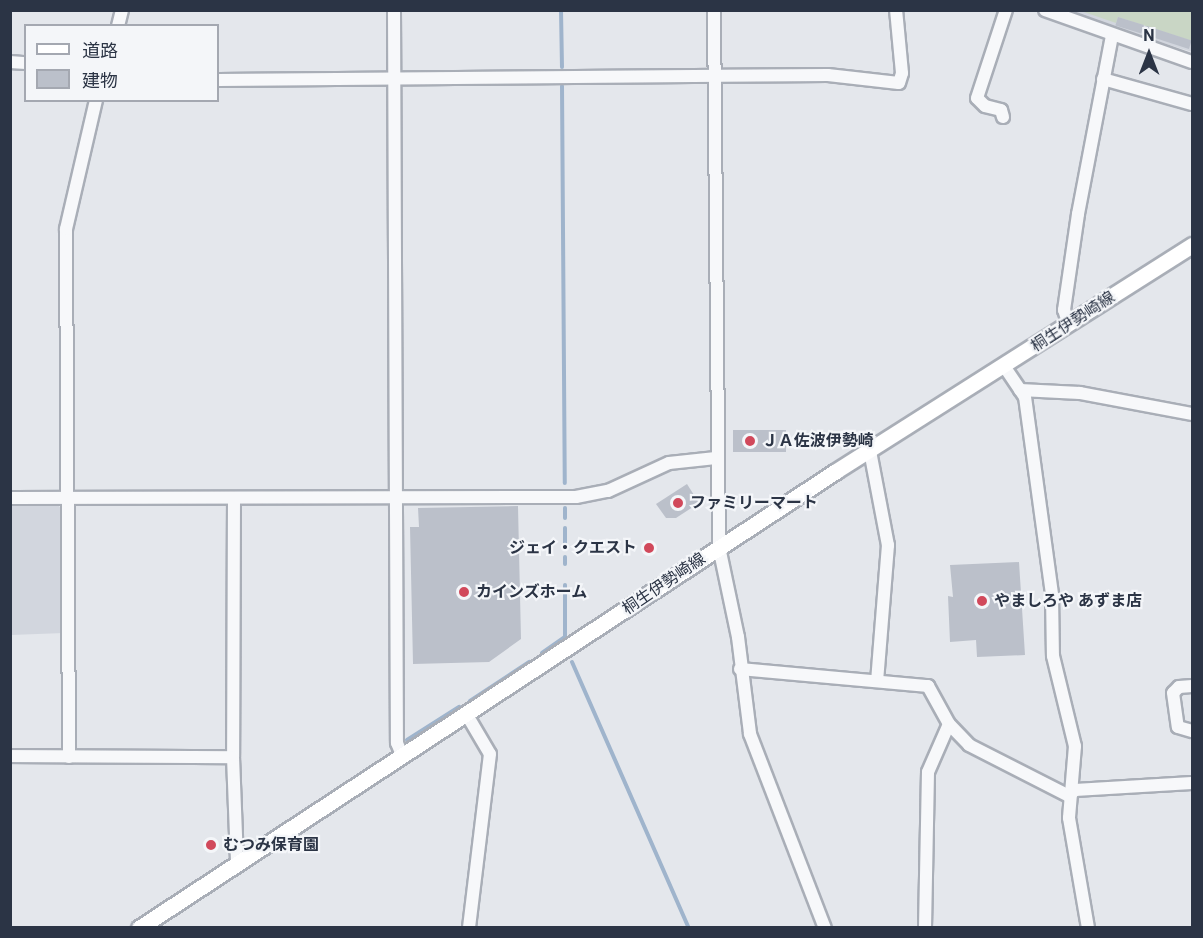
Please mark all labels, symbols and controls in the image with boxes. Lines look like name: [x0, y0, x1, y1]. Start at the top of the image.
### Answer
legend: [24, 24, 219, 102]
north arrow: [1119, 24, 1179, 84]
text: N: [1143, 26, 1155, 45]
text: 道路: [82, 40, 118, 61]
text: 建物: [82, 70, 118, 91]
street label: 桐生伊勢崎線: [1028, 288, 1118, 356]
place label: ＪＡ佐波伊勢崎: [762, 431, 874, 451]
marker: ＪＡ佐波伊勢崎: [743, 434, 757, 448]
place label: ファミリーマート: [690, 493, 818, 513]
marker: ファミリーマート: [671, 496, 685, 510]
place label: ジェイ・クエスト: [509, 538, 637, 558]
marker: ジェイ・クエスト: [642, 541, 656, 555]
street label: 桐生伊勢崎線: [619, 549, 709, 619]
place label: カインズホーム: [476, 582, 588, 602]
marker: カインズホーム: [457, 585, 471, 599]
place label: やましろや あずま店: [994, 591, 1142, 611]
marker: やましろや あずま店: [975, 594, 989, 608]
place label: むつみ保育園: [223, 835, 319, 855]
marker: むつみ保育園: [204, 838, 218, 852]

